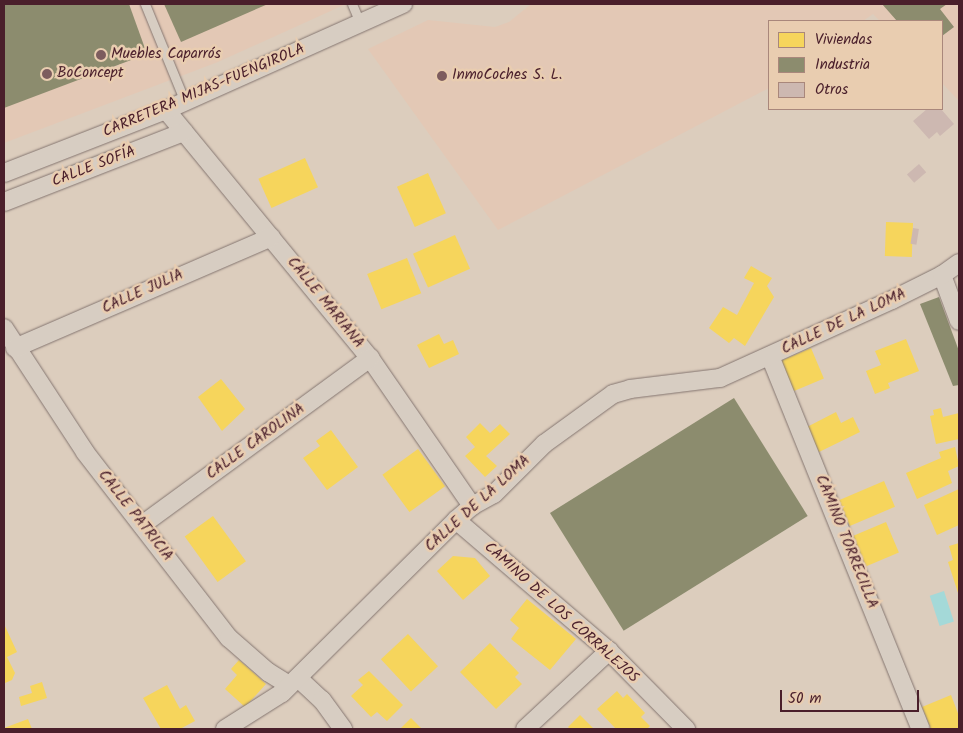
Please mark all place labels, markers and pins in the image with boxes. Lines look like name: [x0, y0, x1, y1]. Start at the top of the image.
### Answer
place label: Muebles Caparrós: [111, 46, 221, 64]
marker: Muebles Caparrós: [95, 49, 107, 61]
place label: BoConcept: [57, 65, 124, 83]
place label: InmoCoches S. L.: [452, 67, 562, 85]
marker: BoConcept: [41, 68, 53, 80]
marker: InmoCoches S. L.: [436, 70, 448, 82]

